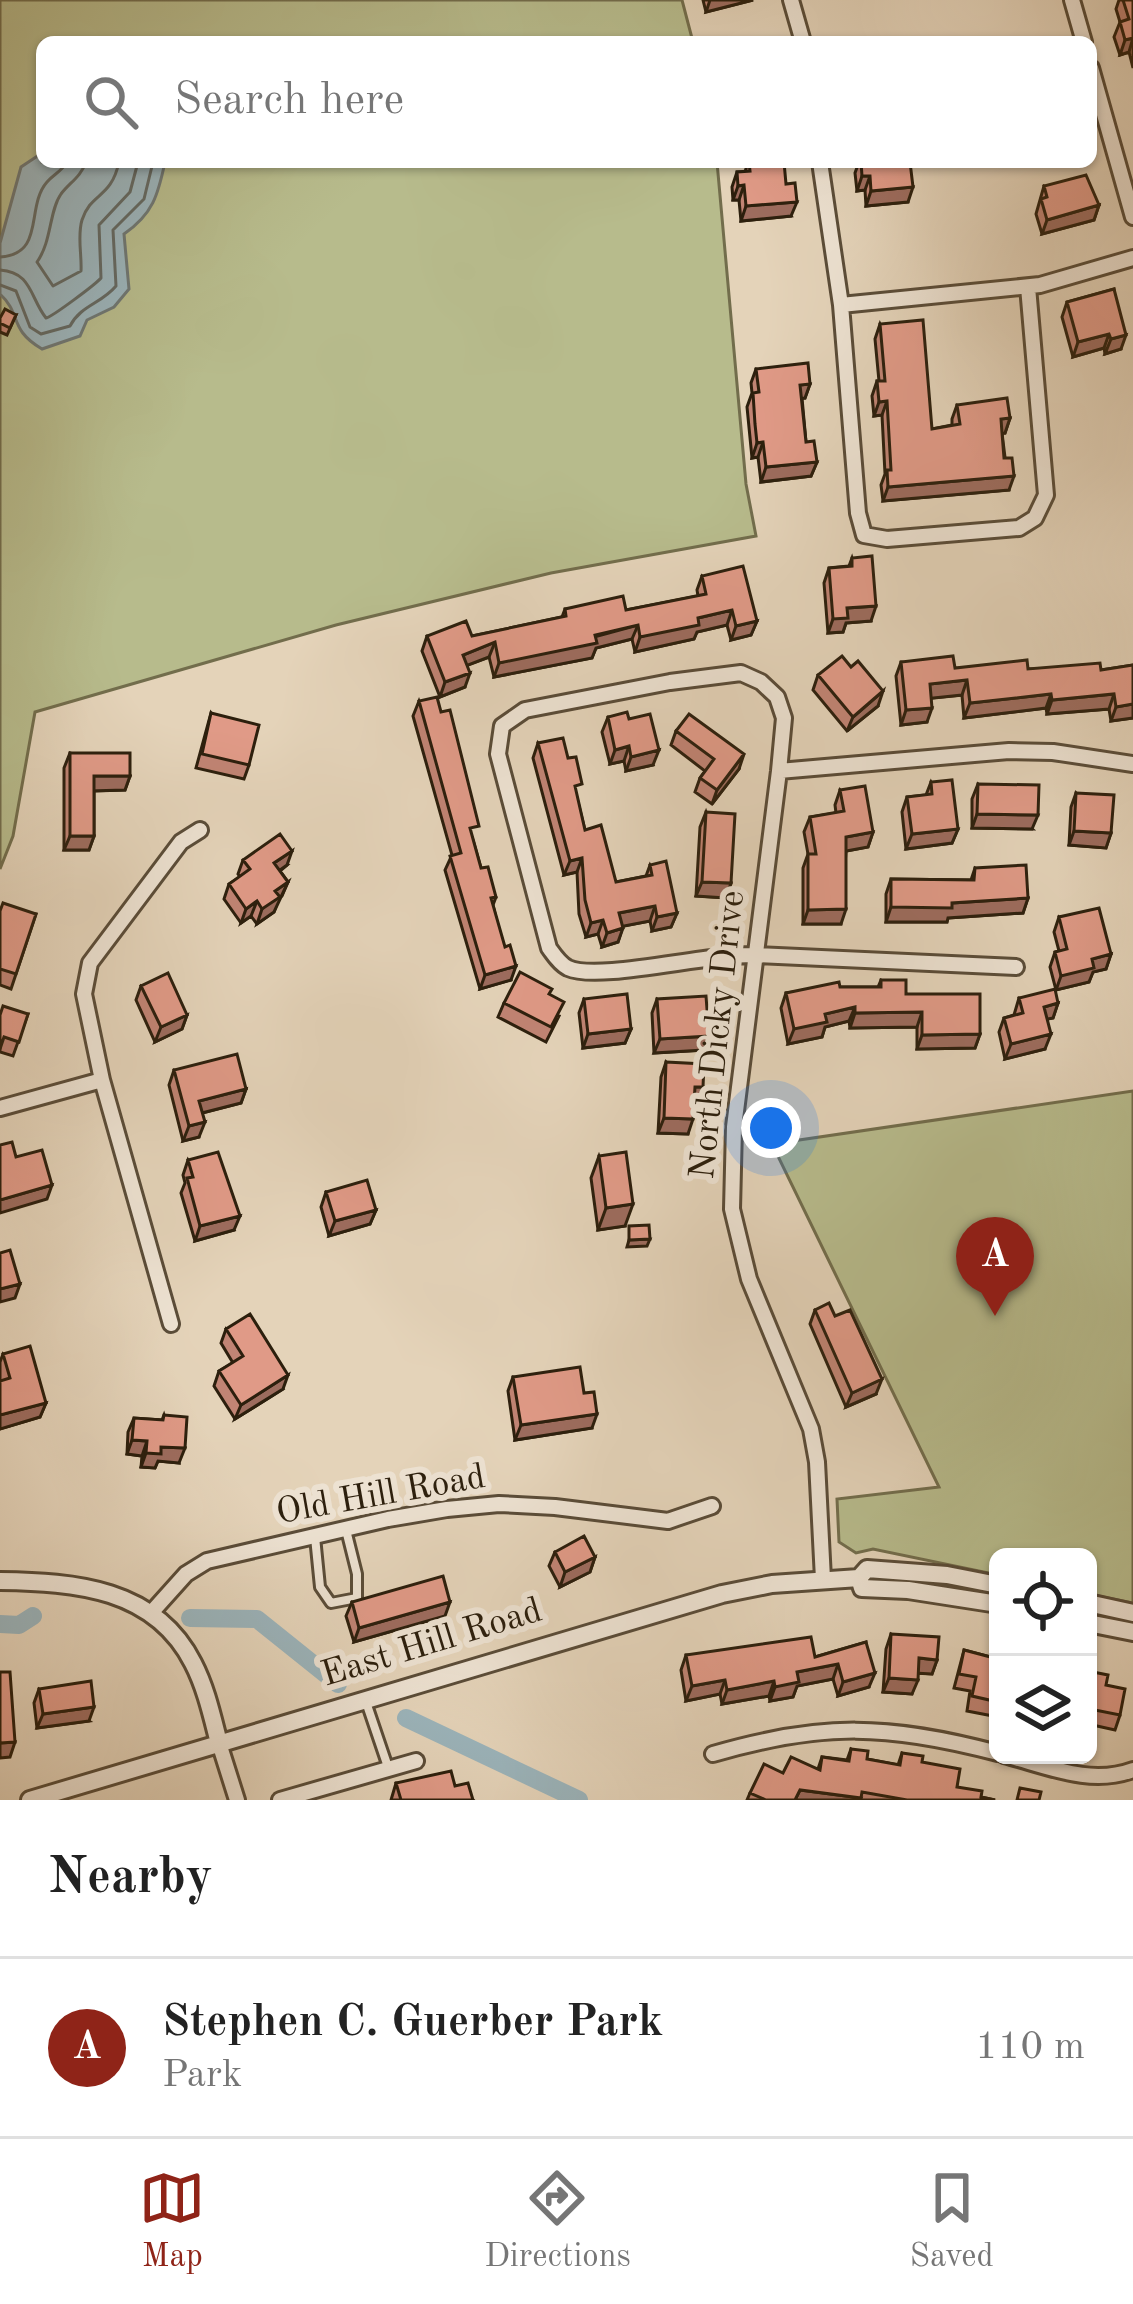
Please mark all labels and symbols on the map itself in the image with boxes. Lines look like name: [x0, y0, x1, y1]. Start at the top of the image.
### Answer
street label: North Dicky Drive: [686, 889, 752, 1181]
your location: [741, 1098, 801, 1158]
pin: A: [956, 1217, 1034, 1316]
street label: Old Hill Road: [274, 1460, 488, 1532]
street label: East Hill Road: [317, 1593, 547, 1695]

